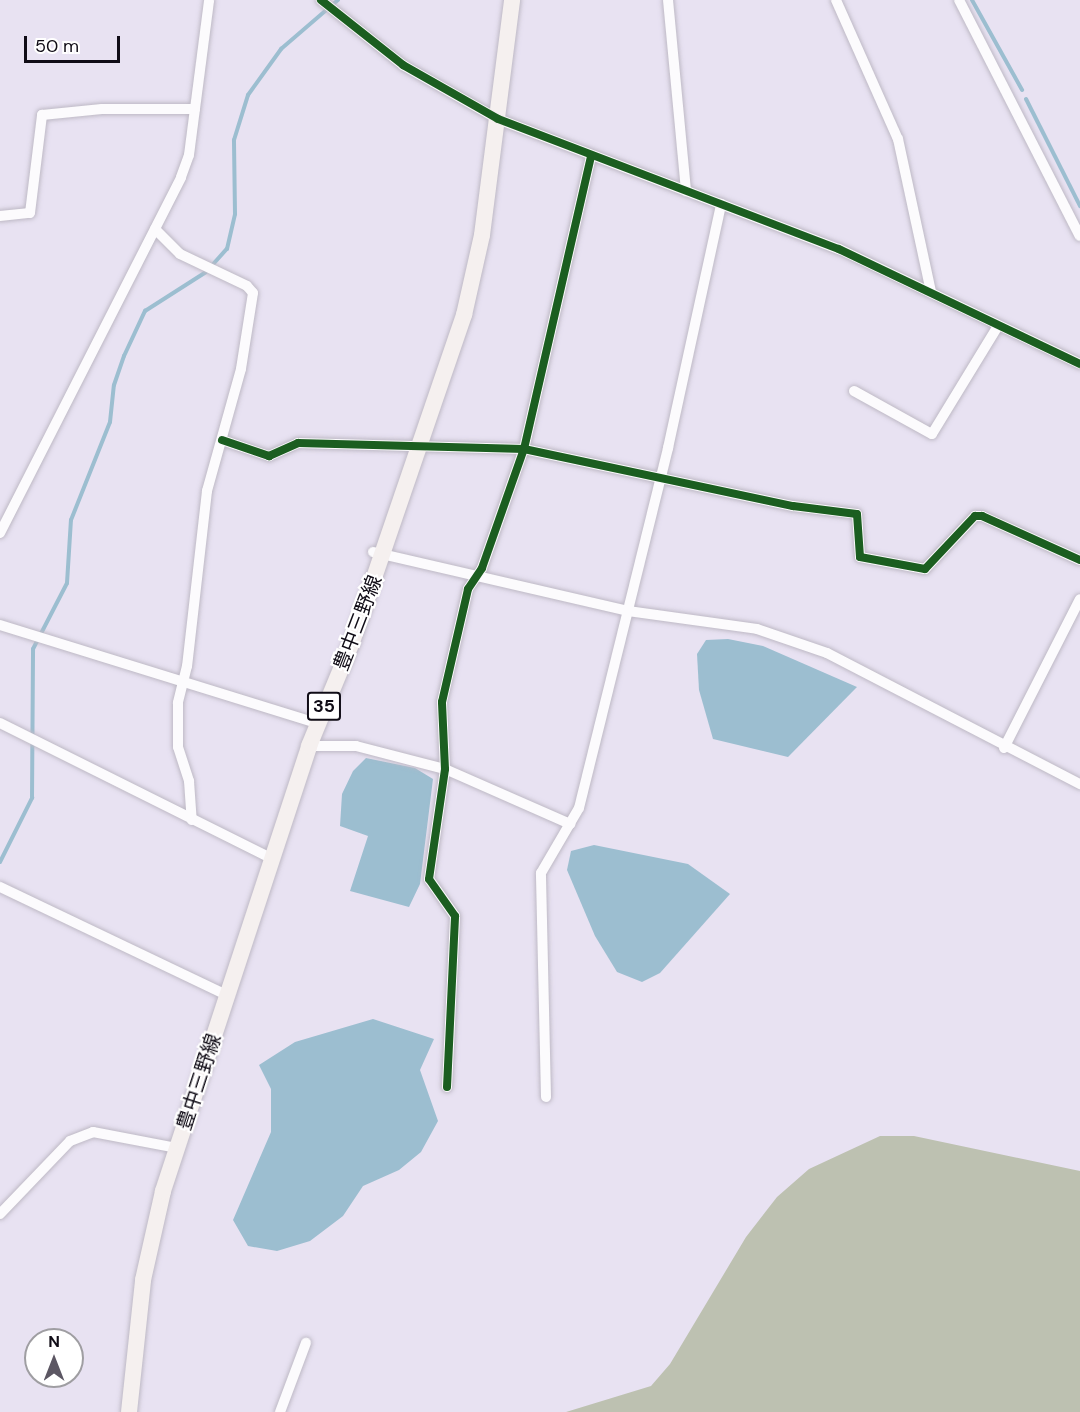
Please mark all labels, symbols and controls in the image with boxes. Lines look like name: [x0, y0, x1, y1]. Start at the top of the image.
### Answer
scale bar: [27, 24, 123, 62]
text: 50 m: [35, 34, 79, 58]
street label: 豊中三野線: [329, 572, 387, 674]
road number: 35: [306, 691, 342, 721]
street label: 豊中三野線: [172, 1031, 226, 1133]
north arrow: [24, 1328, 84, 1388]
text: N: [48, 1331, 60, 1352]

